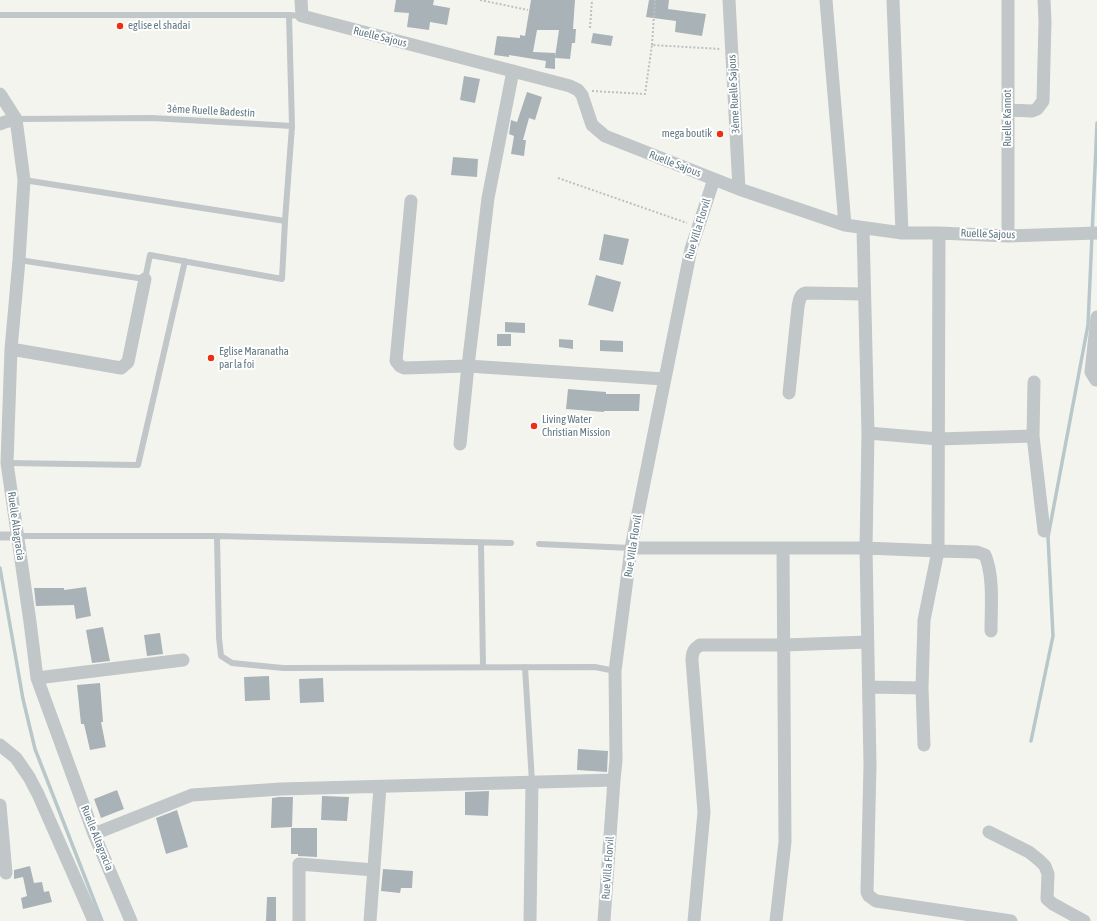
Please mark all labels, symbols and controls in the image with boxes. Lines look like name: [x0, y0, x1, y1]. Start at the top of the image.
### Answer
place label: eglise el shadai: [128, 19, 190, 33]
marker: eglise el shadai: [115, 21, 125, 31]
street label: Ruelle Sajous: [352, 24, 408, 50]
street label: 3ème Ruelle Sajous: [725, 54, 743, 134]
street label: Ruelle Kannot: [1001, 89, 1015, 147]
street label: 3ème Ruelle Badestin: [167, 102, 255, 120]
place label: mega boutik: [662, 127, 712, 141]
marker: mega boutik: [715, 129, 725, 139]
street label: Ruelle Sajous: [647, 148, 703, 180]
street label: Rue Villa Florvil: [682, 197, 714, 261]
street label: Ruelle Sajous: [960, 226, 1016, 242]
place label: Eglise Maranatha par la foi: [219, 345, 289, 371]
marker: Eglise Maranatha par la foi: [206, 353, 216, 363]
place label: Living Water Christian Mission: [542, 413, 610, 439]
marker: Living Water Christian Mission: [529, 421, 539, 431]
street label: Ruelle Altagracia: [5, 491, 27, 561]
street label: Rue Villa Florvil: [622, 514, 644, 578]
street label: Ruelle Altagracia: [78, 803, 116, 873]
street label: Rue Villa Florvil: [599, 836, 617, 900]

